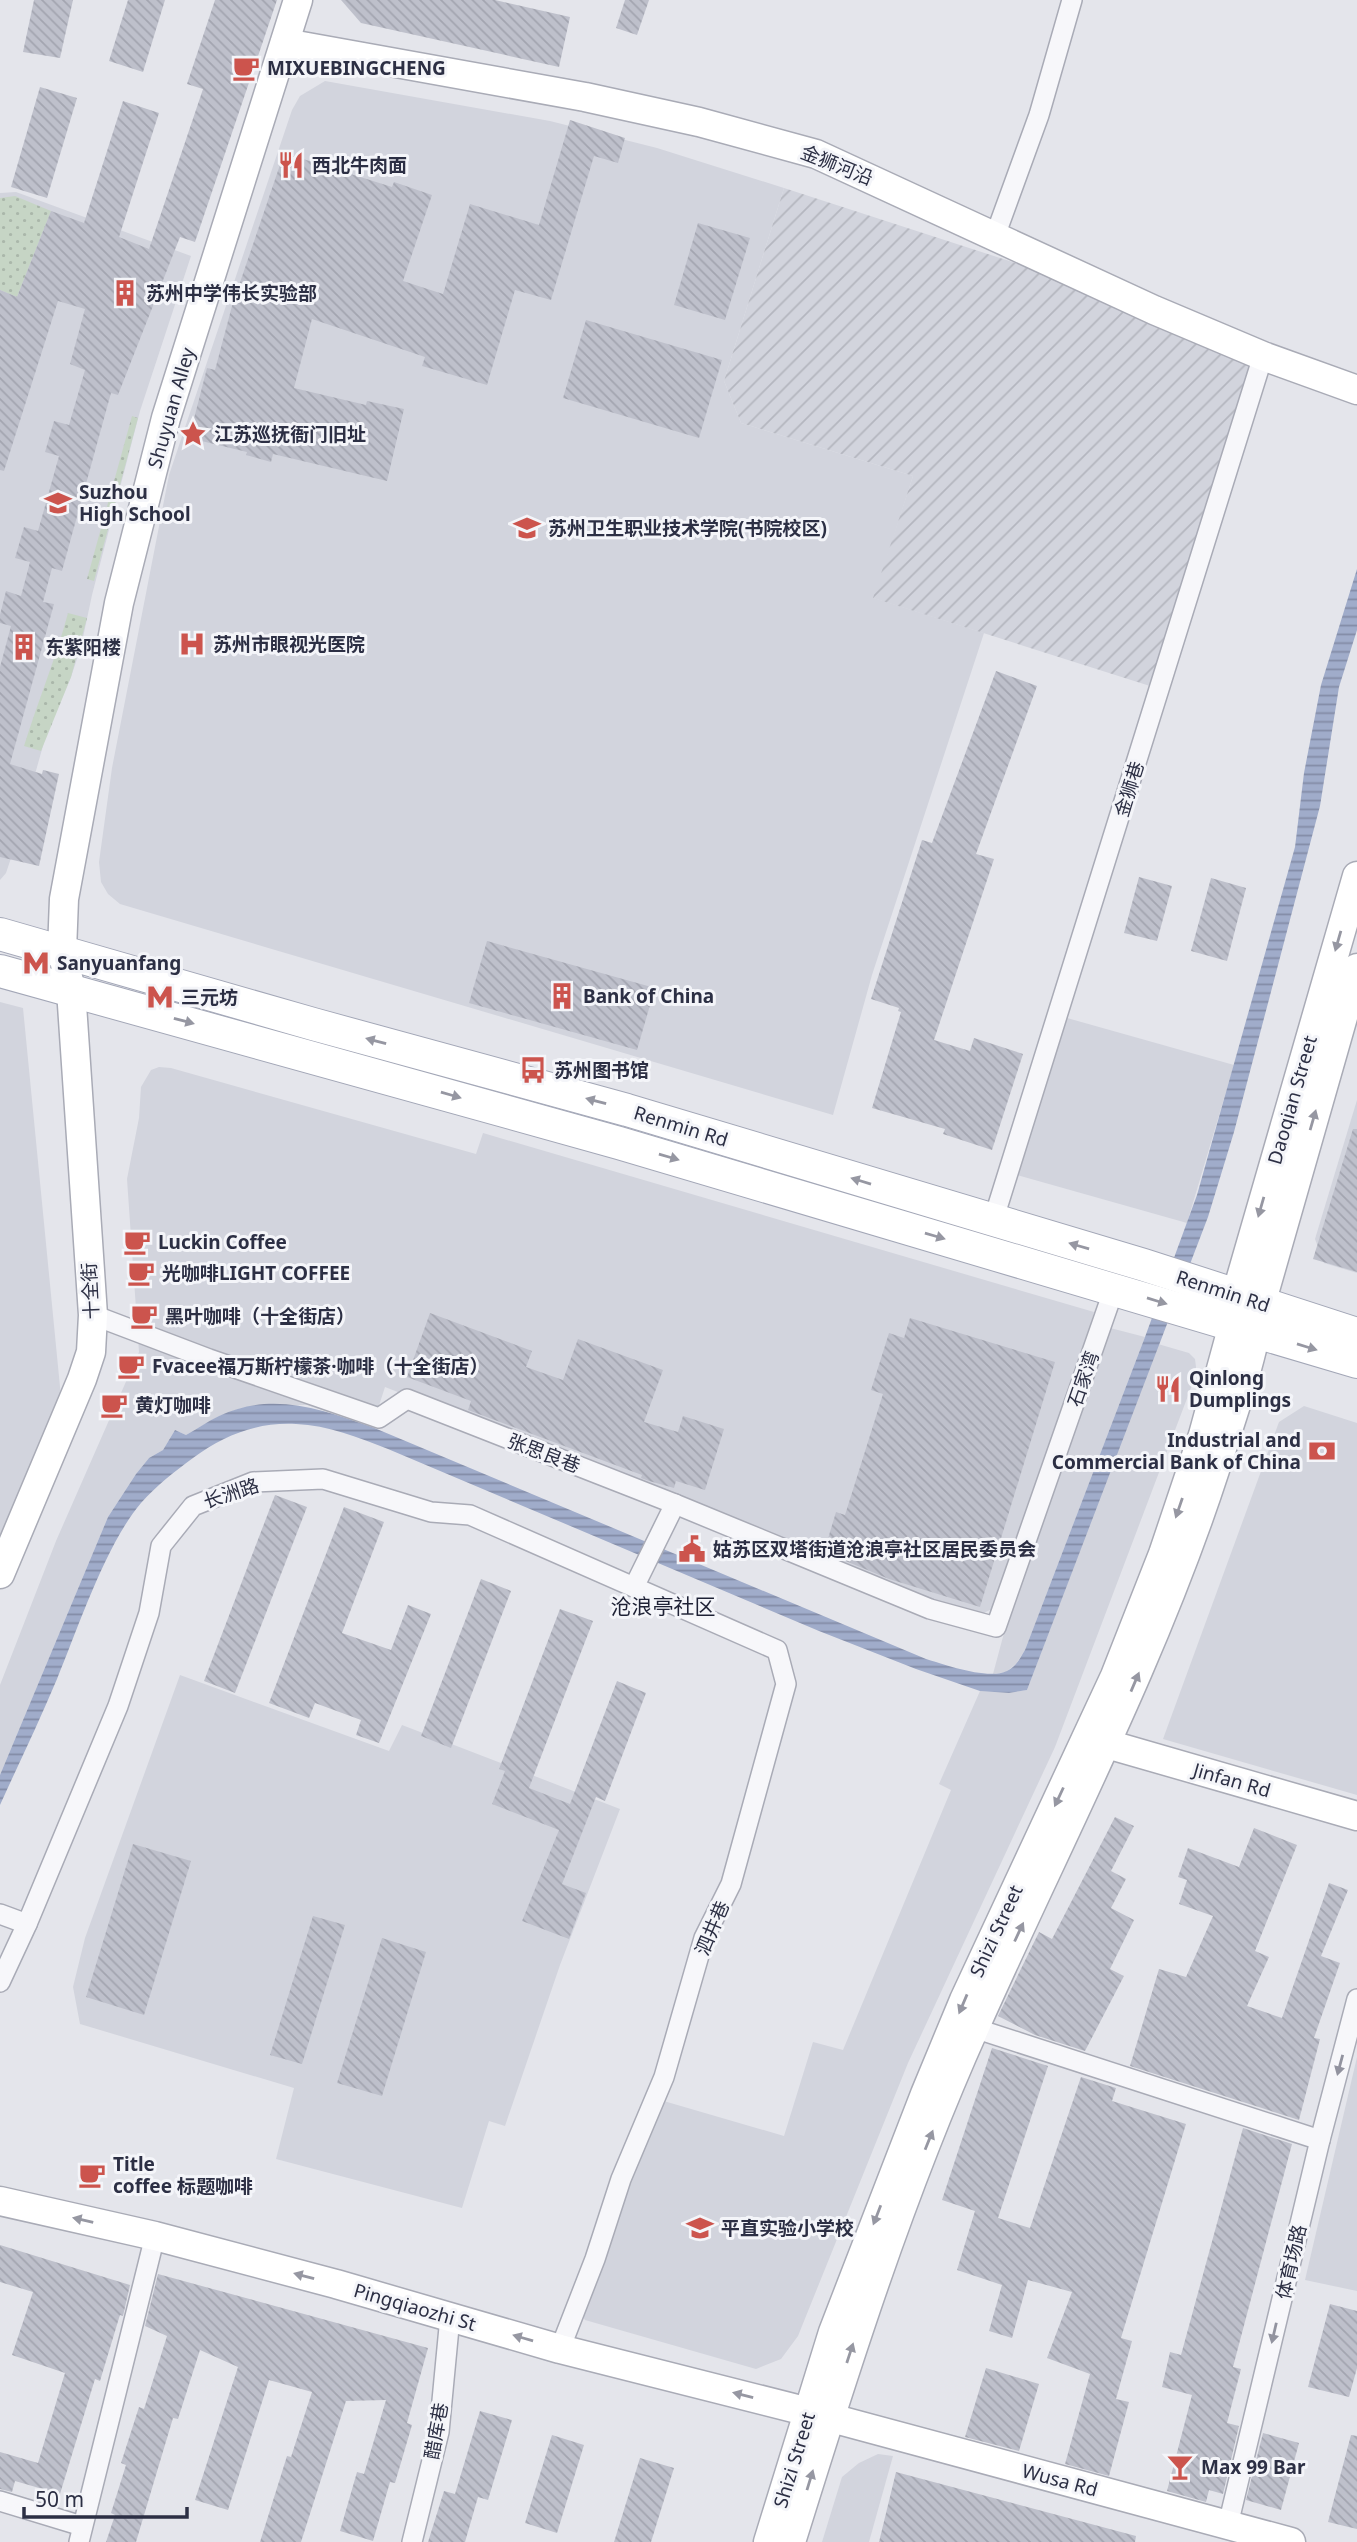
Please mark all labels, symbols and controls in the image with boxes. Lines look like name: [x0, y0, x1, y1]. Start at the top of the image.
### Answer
cafe icon: MIXUEBINGCHENG: [231, 53, 261, 83]
place label: MIXUEBINGCHENG: [267, 55, 446, 81]
street label: 金狮河沿: [797, 139, 877, 191]
restaurant icon: 西北牛肉面: [276, 150, 306, 180]
place label: 西北牛肉面: [312, 152, 407, 178]
building icon: 苏州中学伟长实验部: [110, 278, 140, 308]
place label: 苏州中学伟长实验部: [146, 280, 317, 306]
street label: Shuyuan Alley: [141, 344, 201, 472]
place icon: 江苏巡抚衙门旧址: [178, 419, 208, 449]
place label: 江苏巡抚衙门旧址: [214, 421, 366, 447]
place label: Suzhou High School: [79, 479, 191, 527]
school or university icon: Suzhou High School: [43, 488, 73, 518]
school or university icon: 苏州卫生职业技术学院(书院校区): [512, 513, 542, 543]
place label: 苏州卫生职业技术学院(书院校区): [548, 515, 827, 541]
hospital icon: 苏州市眼视光医院: [177, 629, 207, 659]
place label: 苏州市眼视光医院: [213, 631, 365, 657]
building icon: 东紫阳楼: [9, 632, 39, 662]
place label: 东紫阳楼: [45, 634, 121, 660]
street label: 金狮巷: [1108, 758, 1150, 820]
one-way arrow: [1332, 931, 1343, 953]
metro station icon: Sanyuanfang: [21, 948, 51, 978]
place label: Sanyuanfang: [57, 950, 181, 976]
building icon: Bank of China: [547, 981, 577, 1011]
metro station icon: 三元坊: [145, 982, 175, 1012]
place label: Bank of China: [583, 983, 714, 1009]
place label: 三元坊: [181, 984, 238, 1010]
one-way arrow: [174, 1017, 195, 1027]
street label: Daoqian Street: [1261, 1032, 1323, 1168]
one-way arrow: [365, 1036, 386, 1046]
bus stop icon: 苏州图书馆: [518, 1055, 548, 1085]
place label: 苏州图书馆: [554, 1057, 649, 1083]
one-way arrow: [440, 1091, 461, 1101]
one-way arrow: [585, 1096, 606, 1106]
street label: Renmin Rd: [631, 1099, 731, 1153]
one-way arrow: [1309, 1109, 1319, 1130]
one-way arrow: [659, 1153, 680, 1163]
one-way arrow: [850, 1175, 871, 1185]
one-way arrow: [1256, 1197, 1266, 1218]
cafe icon: Luckin Coffee: [122, 1227, 152, 1257]
place label: Luckin Coffee: [158, 1229, 287, 1255]
one-way arrow: [924, 1231, 945, 1241]
one-way arrow: [1068, 1240, 1089, 1250]
cafe icon: 光咖啡LIGHT COFFEE: [126, 1258, 156, 1288]
place label: 光咖啡LIGHT COFFEE: [162, 1260, 350, 1286]
street label: 十全街: [76, 1262, 104, 1320]
street label: Renmin Rd: [1173, 1264, 1273, 1318]
one-way arrow: [1147, 1297, 1168, 1307]
cafe icon: 黑叶咖啡（十全街店）: [129, 1301, 159, 1331]
place label: 黑叶咖啡（十全街店）: [165, 1303, 355, 1329]
one-way arrow: [1297, 1342, 1318, 1352]
street label: 石家湾: [1061, 1348, 1105, 1410]
cafe icon: Fvacee福万斯柠檬茶·咖啡（十全街店）: [116, 1351, 146, 1381]
place label: Fvacee福万斯柠檬茶·咖啡（十全街店）: [152, 1353, 489, 1379]
place label: Qinlong Dumplings: [1189, 1365, 1291, 1413]
restaurant icon: Qinlong Dumplings: [1153, 1374, 1183, 1404]
cafe icon: 黄灯咖啡: [99, 1390, 129, 1420]
place label: 黄灯咖啡: [135, 1392, 211, 1418]
street label: 张思良巷: [504, 1427, 584, 1479]
place label: Industrial and Commercial Bank of China: [1052, 1427, 1301, 1475]
bank icon: Industrial and Commercial Bank of China: [1307, 1436, 1337, 1466]
street label: 长洲路: [200, 1472, 262, 1514]
one-way arrow: [1173, 1497, 1184, 1518]
public building icon: 姑苏区双塔街道沧浪亭社区居民委员会: [677, 1534, 707, 1564]
place label: 姑苏区双塔街道沧浪亭社区居民委员会: [713, 1536, 1036, 1562]
district label: 沧浪亭社区: [611, 1592, 716, 1620]
one-way arrow: [1130, 1671, 1141, 1692]
street label: Jinfan Rd: [1188, 1756, 1274, 1803]
one-way arrow: [1053, 1787, 1064, 1808]
street label: Shizi Street: [963, 1881, 1029, 1981]
street label: 泗井巷: [689, 1897, 735, 1959]
one-way arrow: [1014, 1922, 1025, 1942]
one-way arrow: [957, 1993, 968, 2014]
one-way arrow: [1334, 2055, 1344, 2076]
one-way arrow: [923, 2129, 934, 2150]
place label: Title coffee 标题咖啡: [113, 2151, 253, 2199]
cafe icon: Title coffee 标题咖啡: [77, 2160, 107, 2190]
one-way arrow: [872, 2204, 883, 2225]
school or university icon: 平直实验小学校: [685, 2213, 715, 2243]
one-way arrow: [72, 2214, 94, 2225]
place label: 平直实验小学校: [721, 2215, 854, 2241]
street label: 体育场路: [1270, 2222, 1312, 2302]
one-way arrow: [293, 2270, 314, 2280]
street label: Pingqiaozhi St: [351, 2277, 479, 2337]
one-way arrow: [1268, 2322, 1279, 2344]
one-way arrow: [511, 2332, 533, 2343]
one-way arrow: [845, 2343, 855, 2364]
one-way arrow: [732, 2389, 754, 2400]
street label: 醋库巷: [418, 2401, 454, 2461]
street label: Shizi Street: [767, 2409, 821, 2511]
bar icon: Max 99 Bar: [1165, 2452, 1195, 2482]
place label: Max 99 Bar: [1201, 2454, 1306, 2480]
street label: Wusa Rd: [1019, 2457, 1101, 2503]
one-way arrow: [805, 2470, 815, 2491]
scale bar: [24, 2476, 187, 2520]
text: 50 m: [35, 2485, 84, 2513]

